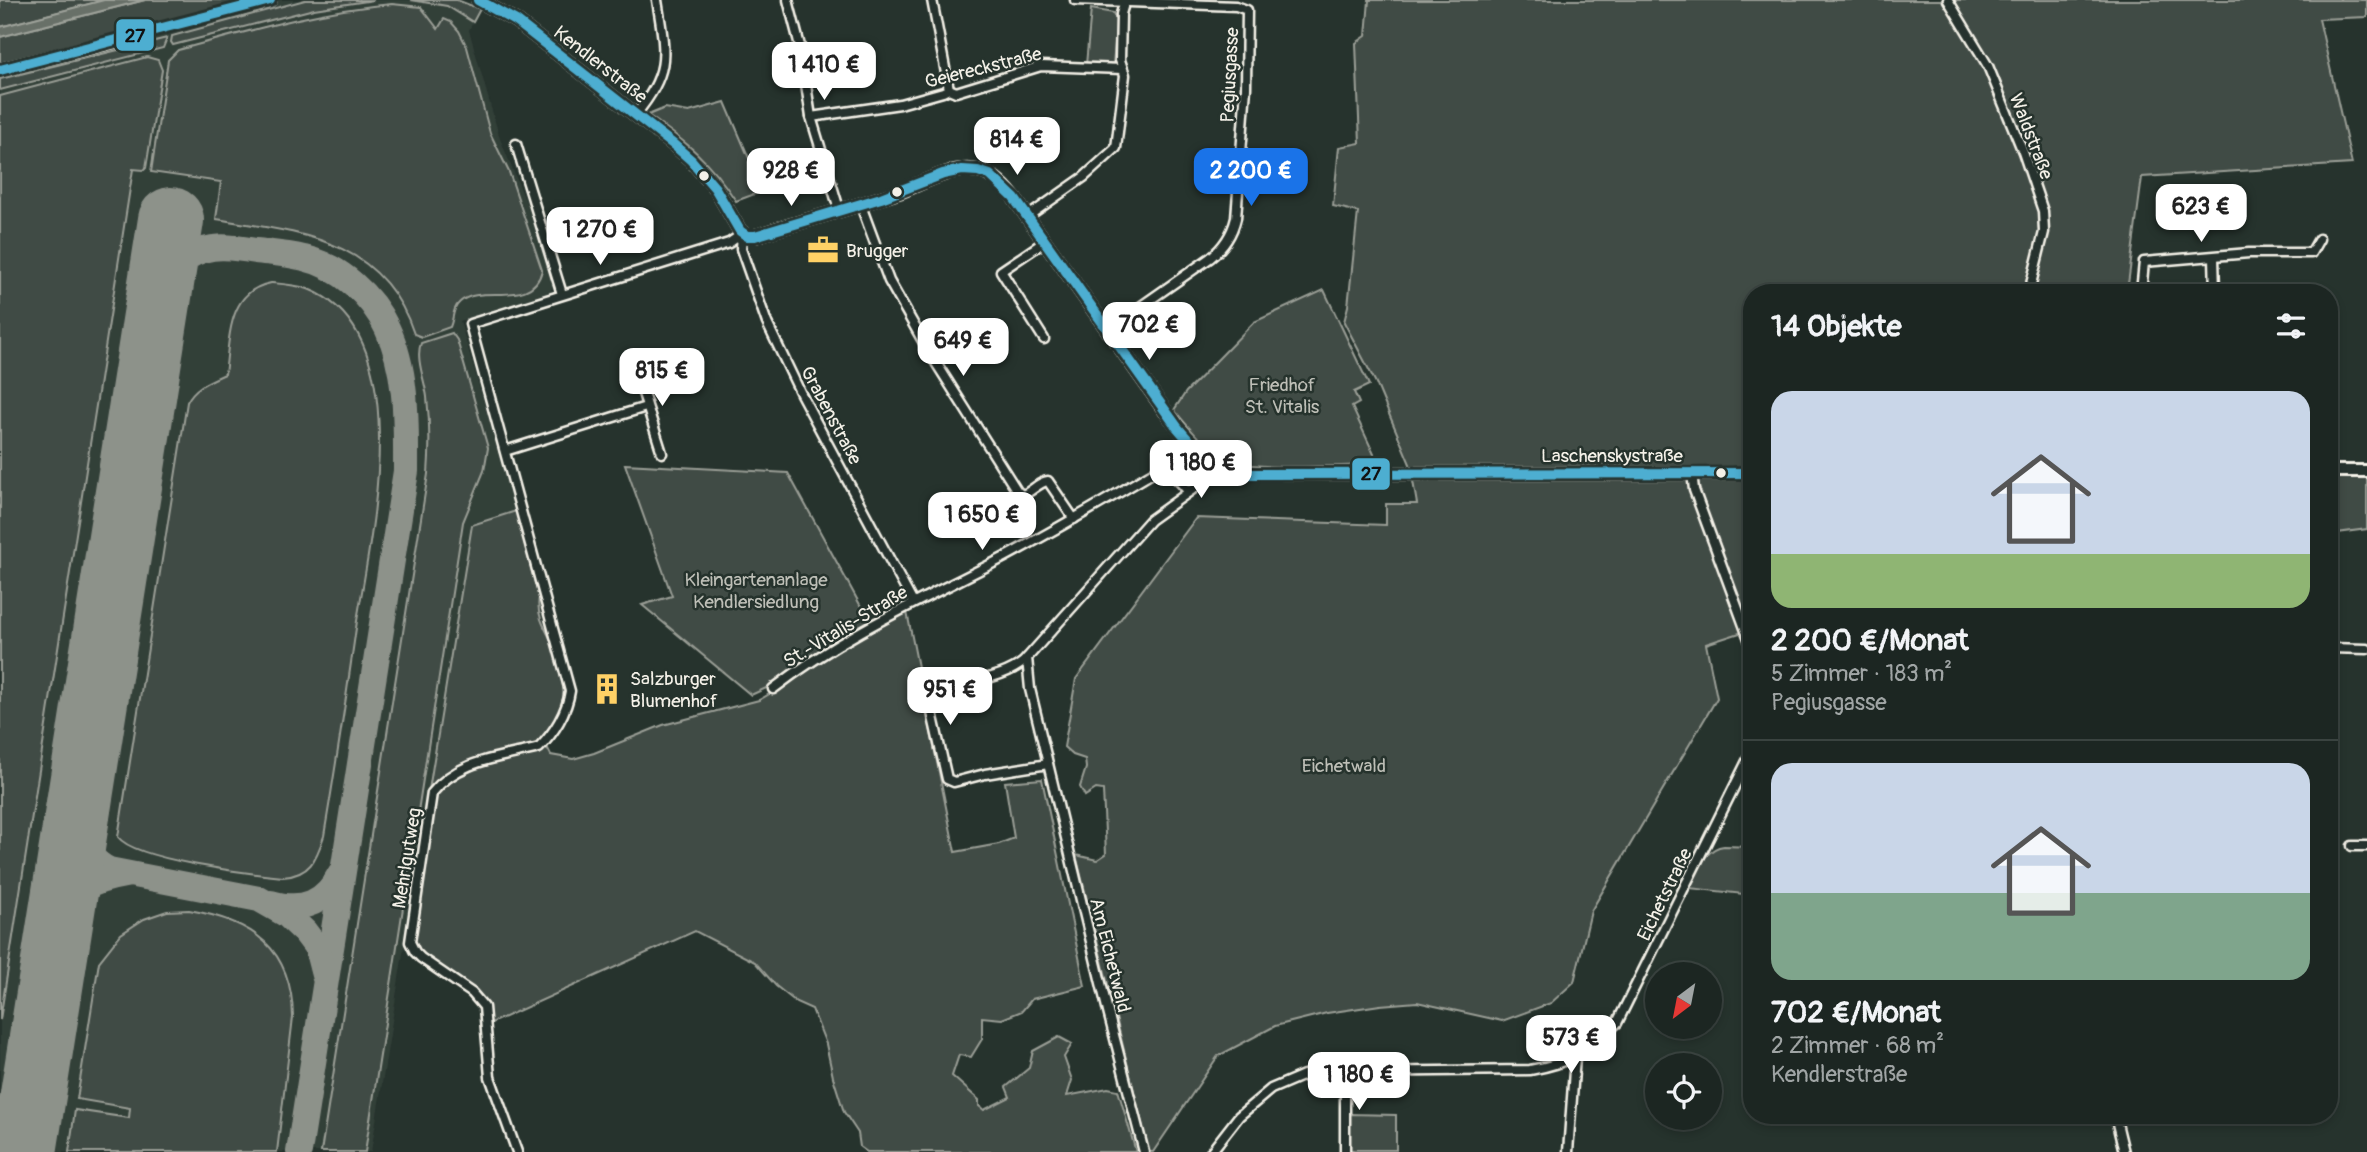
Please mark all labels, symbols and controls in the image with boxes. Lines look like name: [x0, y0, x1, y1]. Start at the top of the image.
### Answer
line badge: 27: [115, 18, 155, 52]
street label: Kendlerstraße: [549, 21, 653, 109]
text: 27: [125, 24, 146, 48]
street label: Pegiusgasse: [1216, 26, 1245, 123]
pin: 1 410 €: [759, 42, 889, 102]
street label: Geiereckstraße: [922, 42, 1045, 94]
text: 1 410 €: [788, 50, 860, 79]
street label: Waldstraße: [2004, 90, 2059, 183]
pin: 814 €: [968, 118, 1066, 177]
text: 814 €: [990, 125, 1044, 154]
pin: 928 €: [742, 148, 840, 208]
pin: 2 200 €: [1186, 148, 1316, 208]
text: 928 €: [763, 156, 819, 185]
text: 2 200 €: [1210, 156, 1292, 185]
unlabelled marker: [697, 169, 711, 183]
pin: 623 €: [2152, 184, 2250, 244]
unlabelled marker: [890, 185, 904, 199]
text: 623 €: [2172, 192, 2230, 221]
pin: 1 270 €: [535, 208, 665, 267]
text: 1 270 €: [563, 215, 637, 244]
office icon: Brugger: [806, 233, 840, 267]
place label: Brugger: [846, 239, 909, 263]
pin: 702 €: [1100, 302, 1198, 362]
icon: filters: [2272, 307, 2310, 345]
text: 14 Objekte: [1771, 308, 1902, 345]
text: 702 €: [1119, 310, 1179, 339]
pin: 649 €: [914, 318, 1012, 378]
text: 649 €: [934, 326, 992, 355]
pin: 815 €: [613, 348, 711, 408]
text: 815 €: [635, 356, 689, 385]
street label: Grabenstraße: [795, 362, 867, 470]
park label: Friedhof St. Vitalis: [1245, 373, 1320, 419]
icon: home: [1978, 436, 2104, 562]
pin: 1 180 €: [1136, 440, 1266, 500]
street label: Laschenskystraße: [1541, 444, 1684, 468]
text: 1 180 €: [1166, 448, 1236, 477]
line badge: 27: [1351, 457, 1391, 491]
text: 27: [1361, 462, 1382, 486]
unlabelled marker: [1714, 466, 1728, 480]
pin: 1 650 €: [917, 492, 1047, 552]
text: 1 650 €: [944, 500, 1020, 529]
park label: Kleingartenanlage Kendlersiedlung: [684, 568, 828, 614]
street label: St.-Vitalis-Straße: [779, 580, 913, 673]
text: 2 200 €/Monat: [1771, 622, 1969, 659]
text: 5 Zimmer · 183 m²: [1771, 659, 1952, 688]
place label: Salzburger Blumenhof: [630, 667, 718, 713]
pin: 951 €: [901, 668, 999, 727]
building icon: Salzburger Blumenhof: [590, 672, 624, 706]
text: 951 €: [923, 675, 977, 704]
text: Pegiusgasse: [1771, 688, 1887, 717]
park label: Eichetwald: [1302, 754, 1386, 778]
street label: Mehrlgutweg: [387, 806, 427, 910]
icon: home: [1978, 808, 2104, 934]
street label: Eichetstraße: [1632, 844, 1698, 945]
street label: Am Eichetwald: [1084, 895, 1136, 1015]
north arrow: [1645, 962, 1722, 1040]
map controls: [1645, 962, 1722, 1130]
text: 702 €/Monat: [1771, 994, 1941, 1031]
pin: 573 €: [1522, 1016, 1620, 1075]
text: 573 €: [1542, 1023, 1600, 1052]
text: 2 Zimmer · 68 m²: [1771, 1031, 1944, 1060]
pin: 1 180 €: [1294, 1052, 1424, 1112]
button: locate: [1645, 1053, 1722, 1130]
text: 1 180 €: [1324, 1060, 1394, 1089]
text: Kendlerstraße: [1771, 1060, 1907, 1089]

